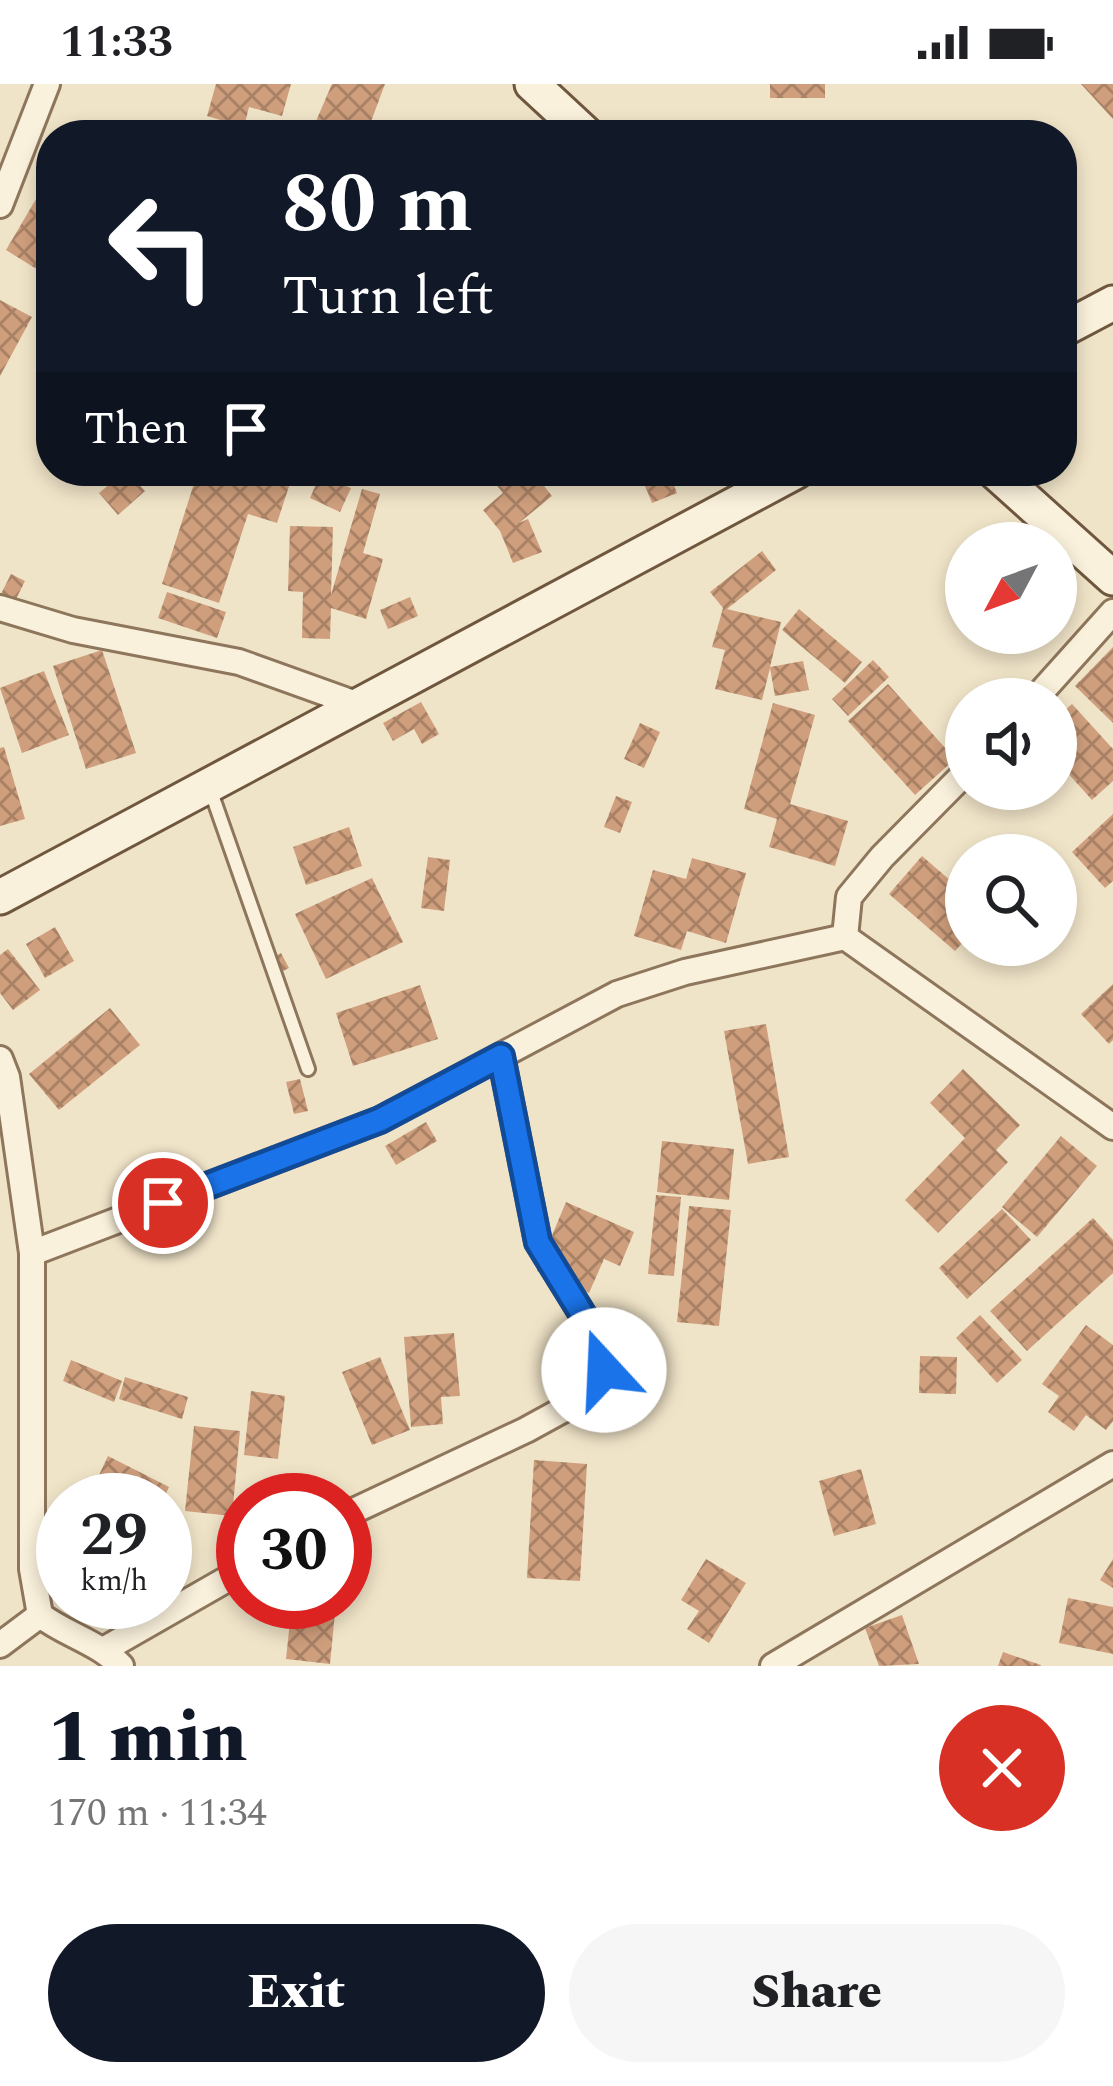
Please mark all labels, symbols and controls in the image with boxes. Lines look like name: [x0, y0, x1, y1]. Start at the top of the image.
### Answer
text: 11:33: [60, 8, 173, 77]
text: 80 m: [282, 141, 473, 269]
icon: left: [84, 168, 240, 324]
text: Turn left: [282, 256, 494, 338]
text: Then: [84, 395, 189, 464]
icon: arrive: [213, 396, 279, 462]
north arrow: [945, 522, 1077, 654]
map controls: [945, 522, 1077, 966]
button: sound: [945, 678, 1077, 810]
button: search: [945, 834, 1077, 966]
pin: [112, 1152, 214, 1254]
icon: arrive: [130, 1170, 196, 1236]
position arrow: [541, 1307, 667, 1433]
speed limit sign: 30: [216, 1473, 372, 1629]
text: 29: [80, 1490, 148, 1582]
text: km/h: [80, 1558, 148, 1604]
text: 1 min: [48, 1684, 247, 1793]
button: close: [939, 1705, 1065, 1831]
text: 170 m · 11:34: [48, 1784, 267, 1843]
button: Exit: [48, 1924, 545, 2062]
button: Share: [569, 1924, 1065, 2062]

